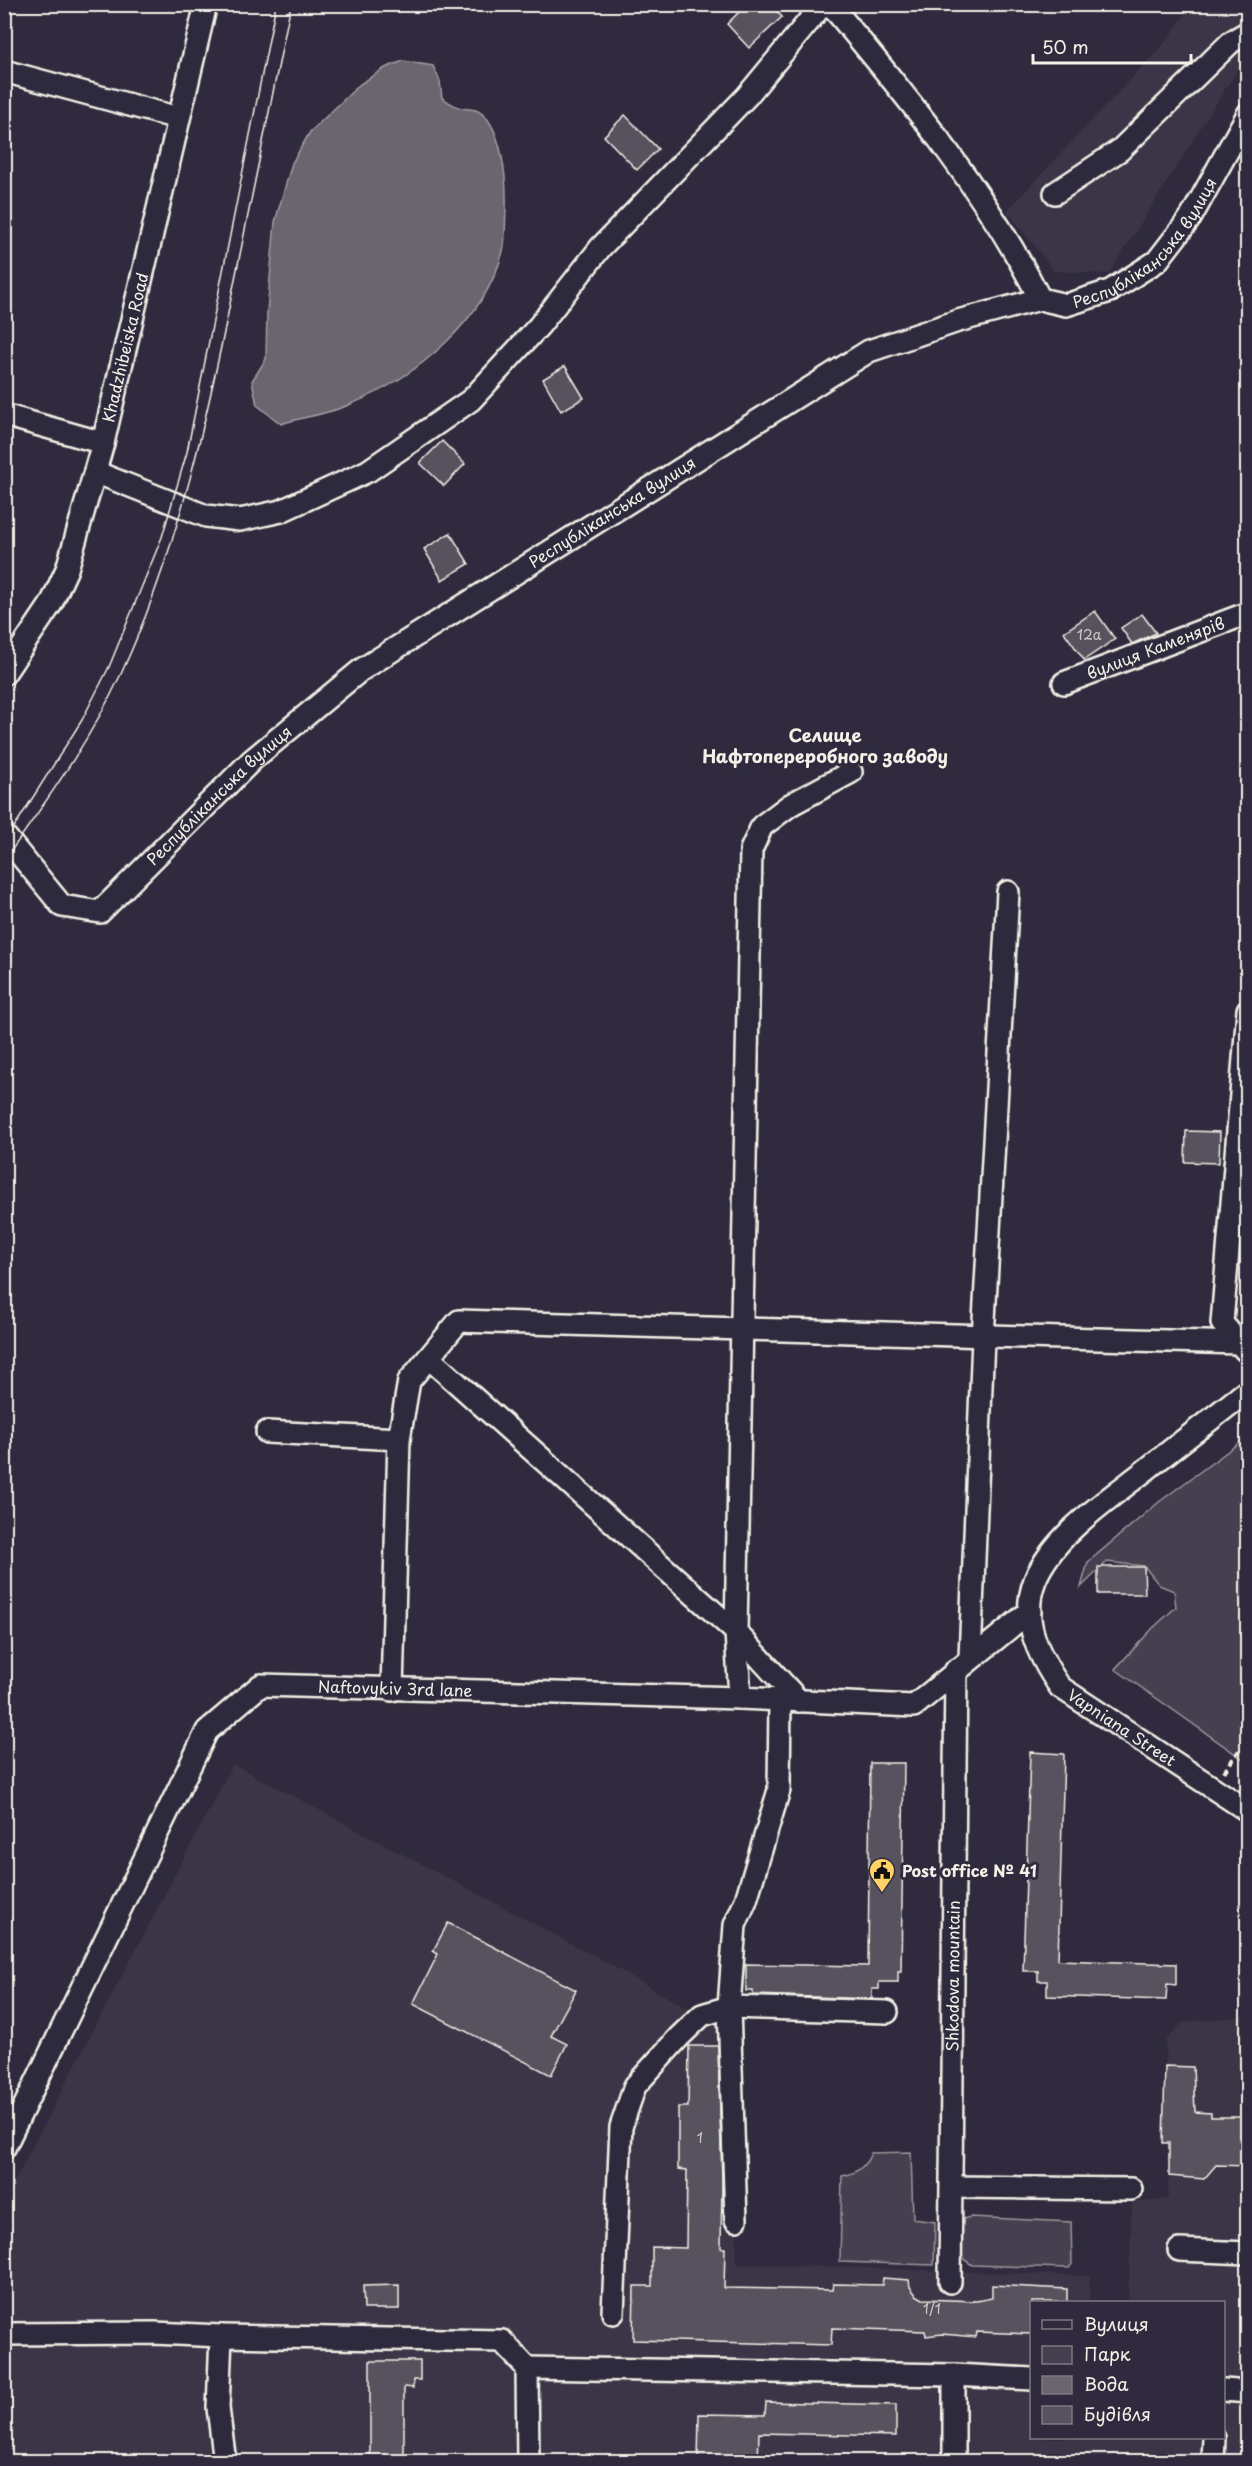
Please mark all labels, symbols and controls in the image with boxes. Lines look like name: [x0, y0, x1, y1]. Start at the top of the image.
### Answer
scale bar: [1033, 27, 1190, 65]
text: 50 m: [1042, 33, 1089, 60]
street label: Республіканська вулиця: [1069, 173, 1222, 313]
street label: Khadzhibeiska Road: [95, 270, 154, 424]
street label: Республіканська вулиця: [523, 450, 700, 573]
street label: вулиця Каменярів: [1083, 610, 1228, 684]
house number: 12а: [1077, 624, 1102, 645]
street label: Республіканська вулиця: [140, 719, 296, 870]
district label: Селище Нафтопереробного заводу: [702, 721, 948, 769]
street label: Naftovykiv 3rd lane: [318, 1674, 473, 1702]
street label: Vapniana Street: [1063, 1682, 1182, 1772]
public building icon: Post office № 41: [867, 1856, 897, 1894]
place label: Post office № 41: [902, 1858, 1037, 1882]
street label: Shkodova mountain: [939, 1900, 965, 2052]
house number: 1: [697, 2127, 703, 2148]
house number: 1/1: [923, 2298, 941, 2319]
legend: [1030, 2301, 1225, 2439]
text: Вулиця: [1084, 2310, 1149, 2337]
text: Парк: [1084, 2340, 1131, 2367]
text: Вода: [1084, 2370, 1129, 2397]
text: Будівля: [1084, 2400, 1151, 2427]

